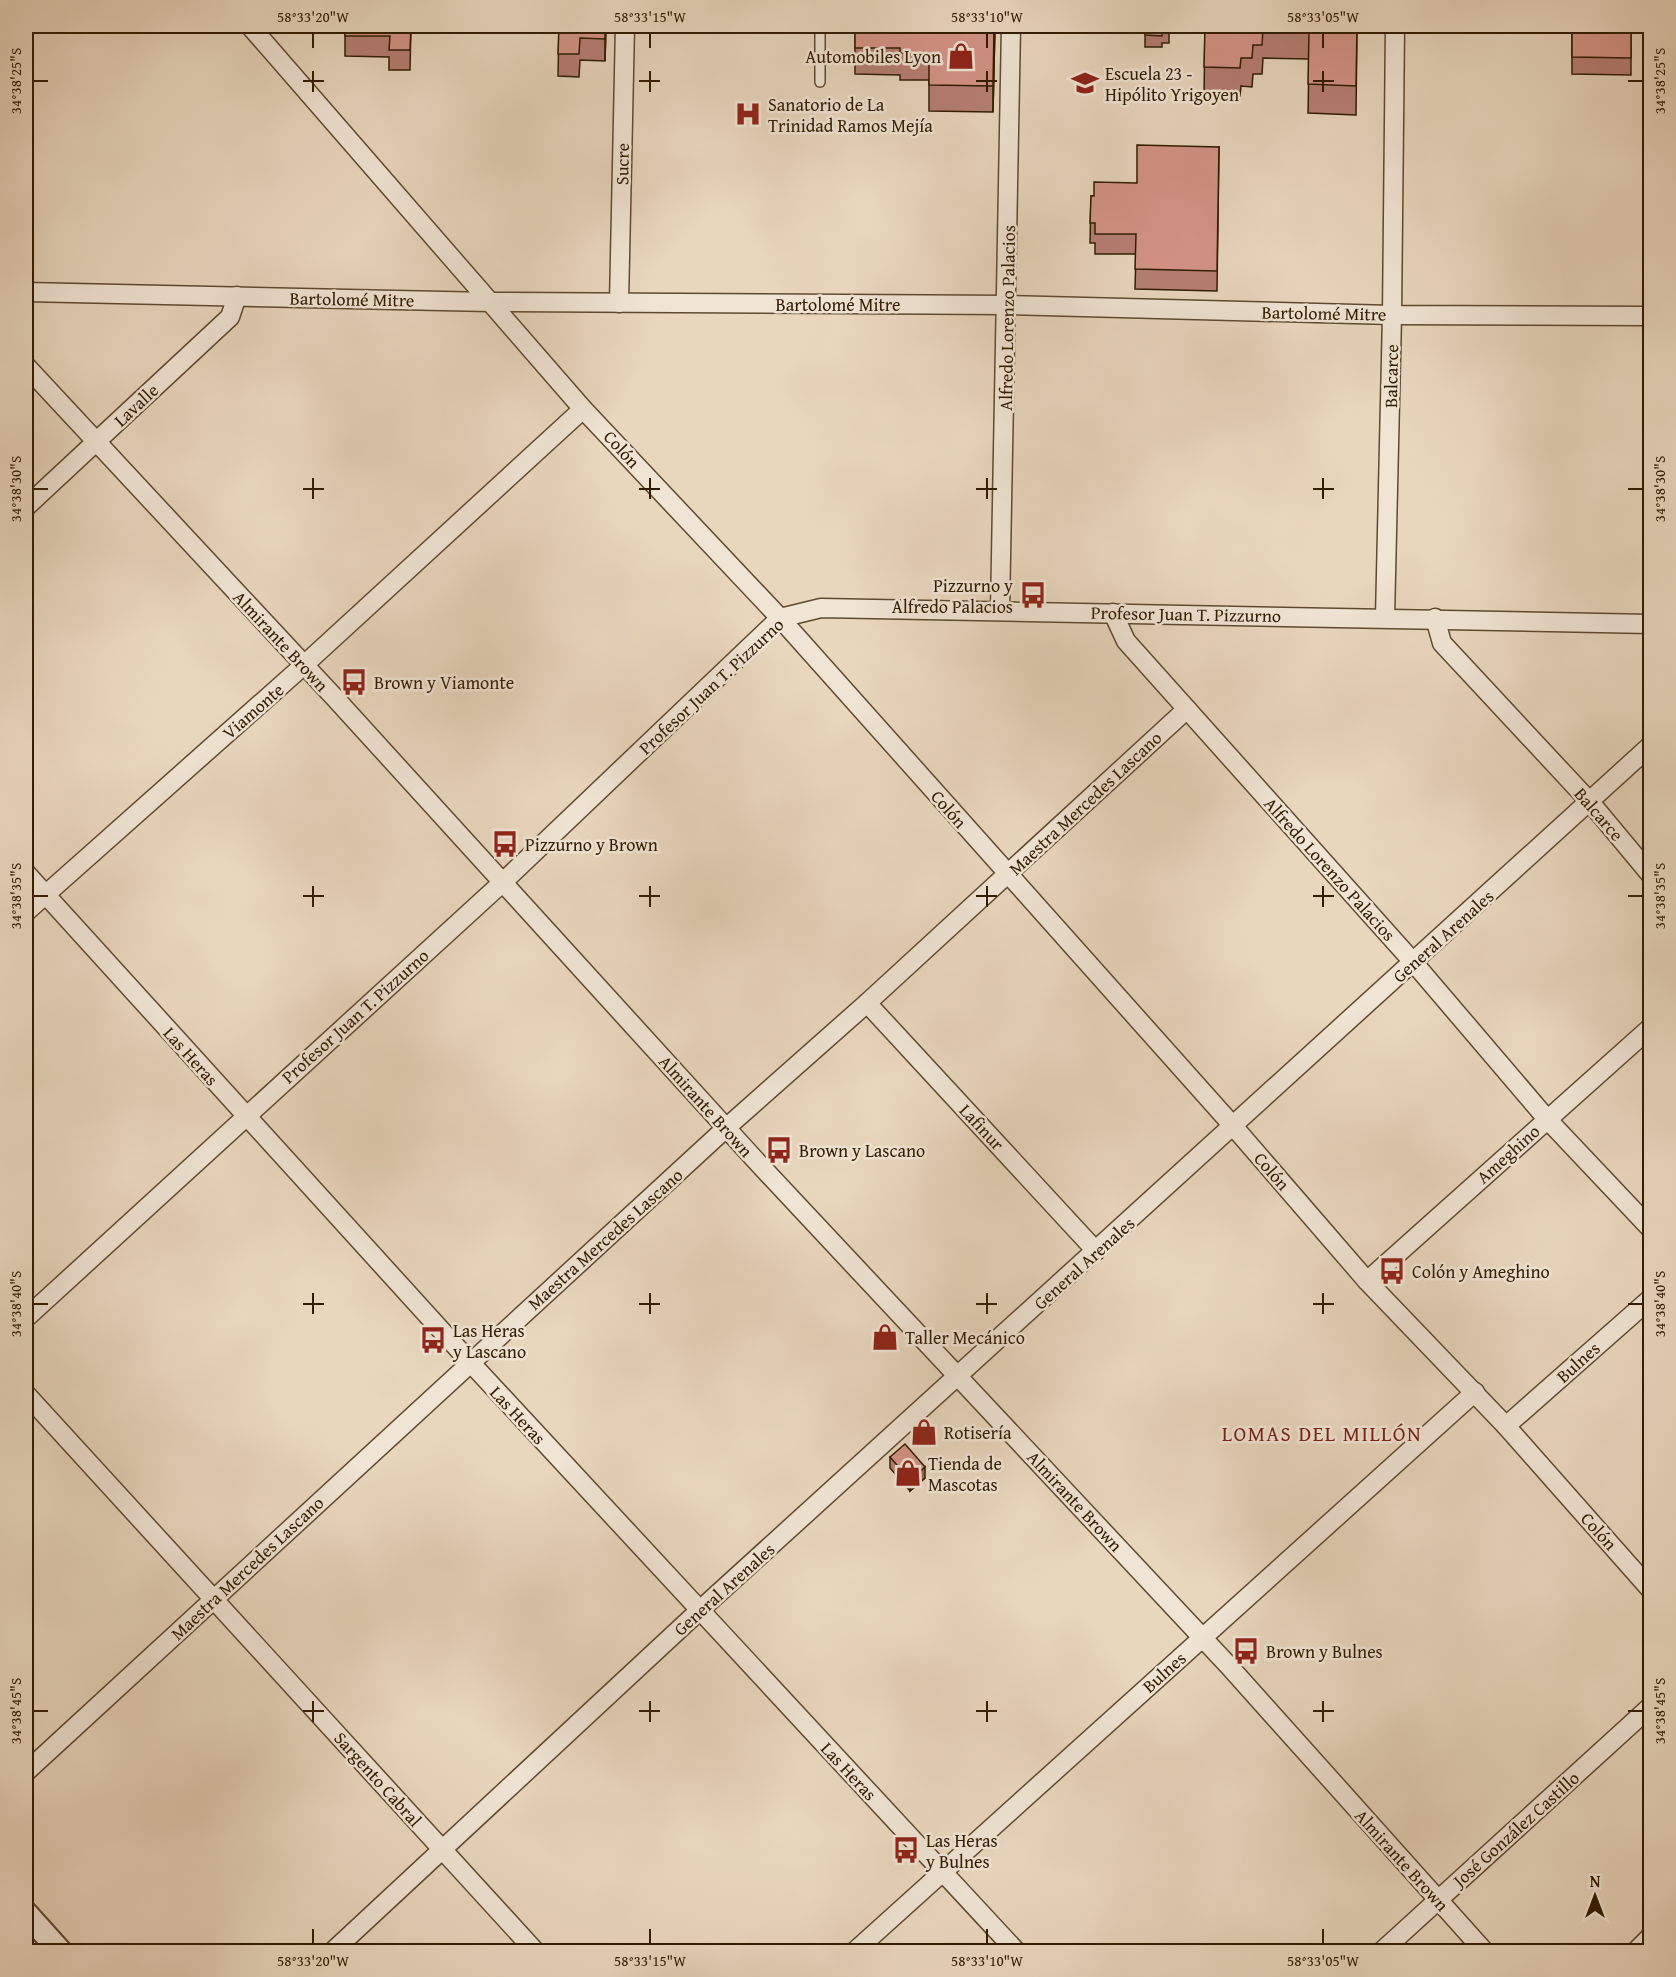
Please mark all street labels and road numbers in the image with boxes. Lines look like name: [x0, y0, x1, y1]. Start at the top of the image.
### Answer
street label: Sucre: [608, 143, 636, 185]
street label: Alfredo Lorenzo Palacios: [992, 225, 1022, 411]
street label: Bartolomé Mitre: [289, 284, 415, 314]
street label: Bartolomé Mitre: [776, 291, 900, 318]
street label: Bartolomé Mitre: [1261, 298, 1387, 328]
street label: Balcarce: [1377, 344, 1405, 408]
street label: Lavalle: [108, 377, 164, 433]
street label: Colón: [597, 424, 647, 474]
street label: Almirante Brown: [227, 584, 335, 698]
street label: Profesor Juan T. Pizzurno: [1091, 599, 1281, 629]
street label: Profesor Juan T. Pizzurno: [632, 611, 790, 761]
street label: Viamonte: [216, 676, 290, 746]
street label: Maestra Mercedes Lascano: [1002, 725, 1168, 881]
street label: Balcarce: [1568, 781, 1630, 847]
street label: Colón: [925, 784, 973, 834]
street label: Alfredo Lorenzo Palacios: [1258, 791, 1402, 947]
street label: General Arenales: [1386, 883, 1500, 989]
street label: Profesor Juan T. Pizzurno: [275, 942, 435, 1090]
street label: Las Heras: [157, 1020, 225, 1092]
street label: Almirante Brown: [653, 1049, 759, 1163]
street label: Lafinur: [953, 1098, 1011, 1157]
street label: Ameghino: [1470, 1118, 1546, 1190]
street label: Colón: [1248, 1146, 1296, 1196]
street label: Maestra Mercedes Lascano: [521, 1162, 689, 1316]
street label: General Arenales: [1027, 1210, 1141, 1316]
street label: Bulnes: [1550, 1335, 1606, 1389]
street label: Las Heras: [484, 1380, 552, 1450]
street label: Almirante Brown: [1021, 1444, 1129, 1558]
street label: Maestra Mercedes Lascano: [164, 1490, 330, 1646]
street label: Colón: [1574, 1506, 1624, 1556]
street label: General Arenales: [667, 1536, 781, 1642]
street label: Bulnes: [1136, 1645, 1192, 1699]
street label: Sargento Cabral: [328, 1725, 428, 1833]
street label: Las Heras: [815, 1736, 883, 1806]
street label: José González Castillo: [1445, 1765, 1585, 1895]
street label: Almirante Brown: [1349, 1803, 1455, 1917]

